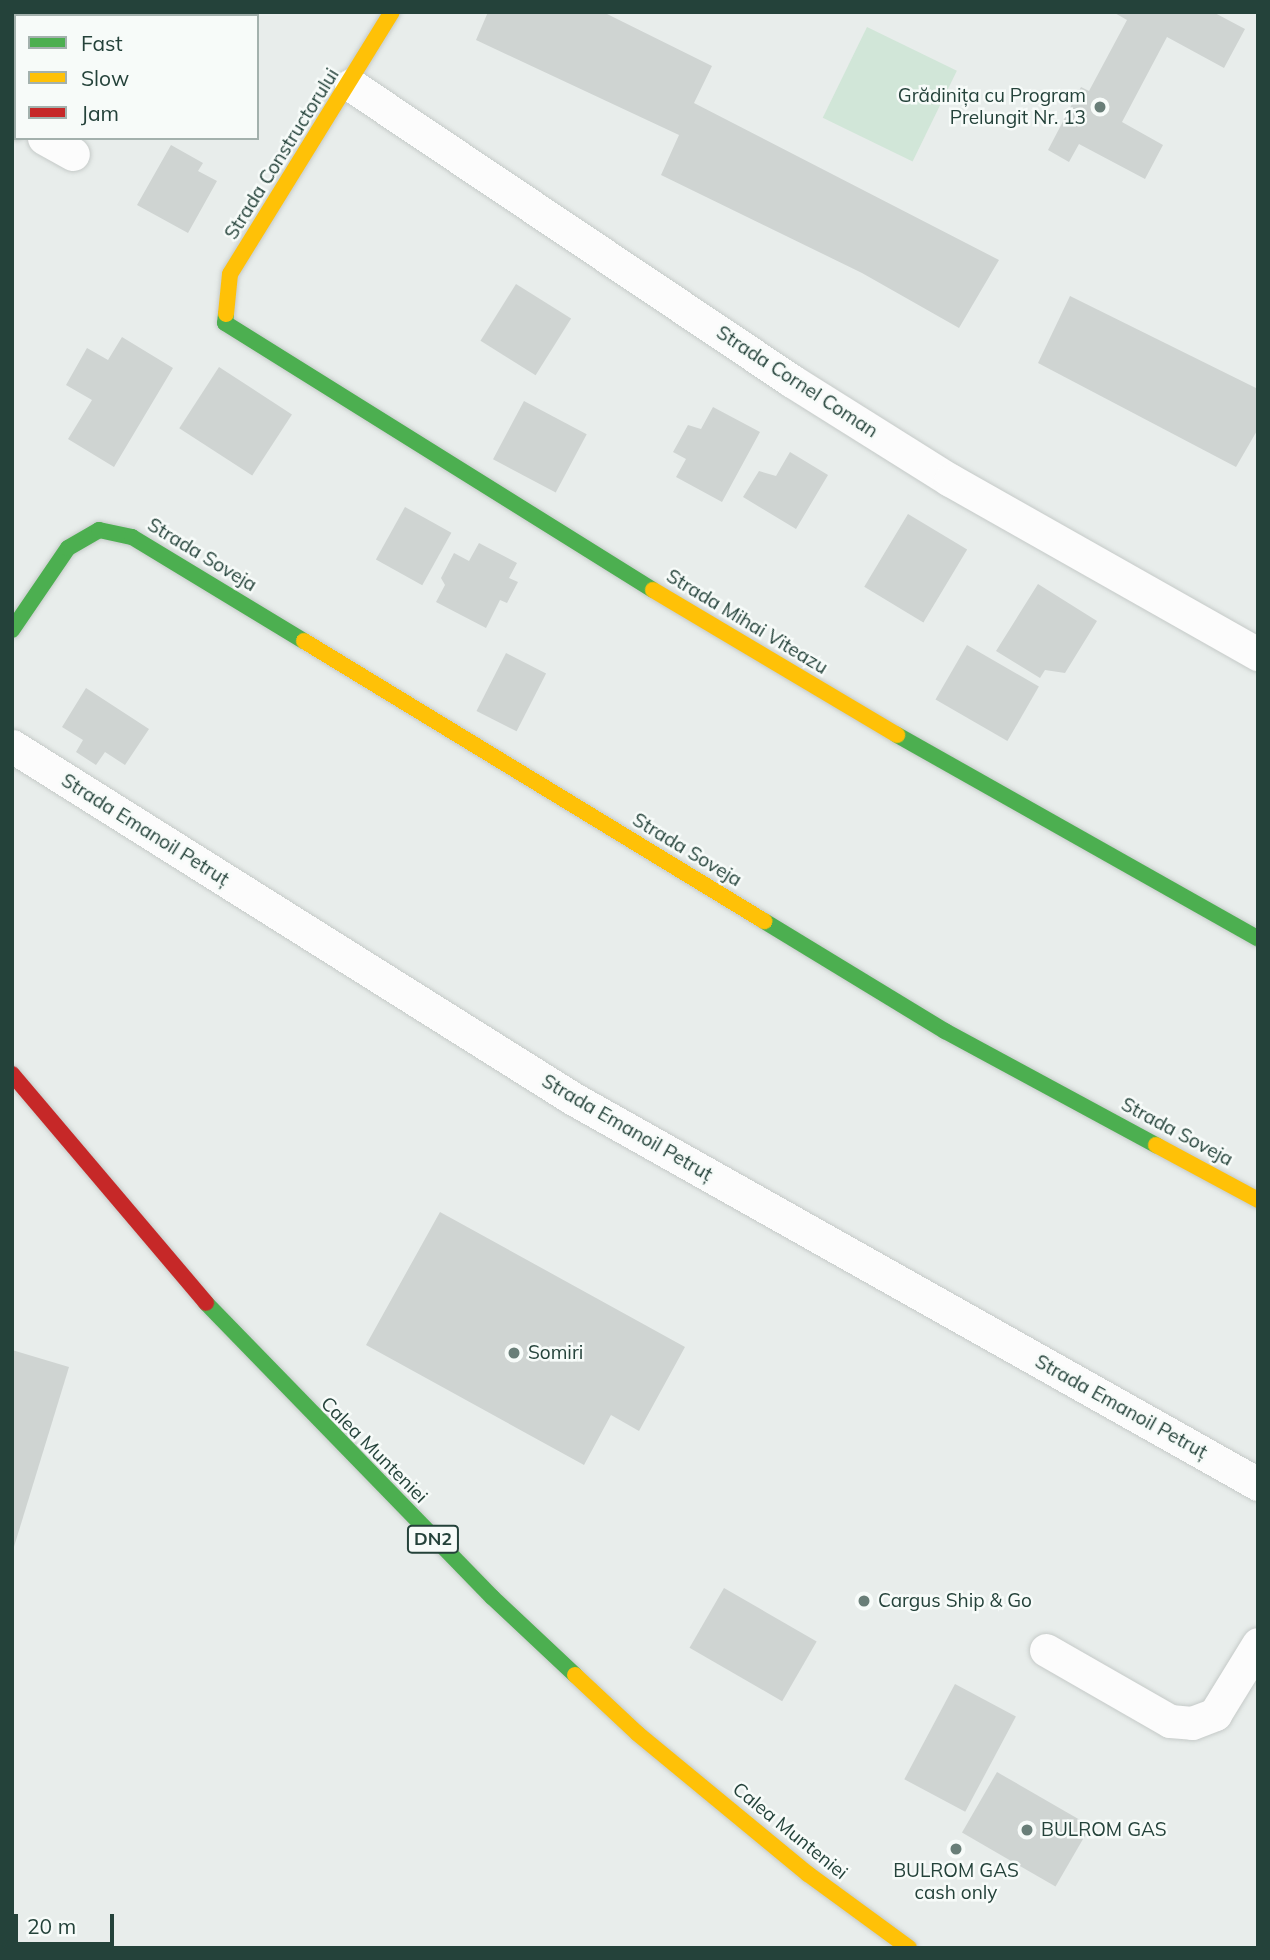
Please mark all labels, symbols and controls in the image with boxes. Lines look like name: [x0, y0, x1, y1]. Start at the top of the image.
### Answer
legend: [14, 14, 259, 140]
text: Fast: [81, 30, 123, 56]
street label: Strada Constructorului: [220, 64, 344, 244]
text: Slow: [81, 65, 129, 91]
place label: Grădinița cu Program Prelungit Nr. 13: [898, 85, 1086, 129]
marker: Grădinița cu Program Prelungit Nr. 13: [1092, 99, 1108, 115]
text: Jam: [81, 100, 119, 126]
street label: Strada Cornel Coman: [712, 321, 882, 443]
street label: Strada Soveja: [143, 514, 261, 596]
street label: Strada Mihai Viteazu: [662, 565, 832, 679]
street label: Strada Emanoil Petruț: [57, 769, 233, 891]
street label: Strada Soveja: [628, 809, 746, 891]
street label: Strada Emanoil Petruț: [538, 1070, 716, 1186]
street label: Strada Soveja: [1117, 1093, 1237, 1171]
place label: Somiri: [528, 1342, 583, 1364]
marker: Somiri: [506, 1345, 522, 1361]
street label: Strada Emanoil Petruț: [1031, 1350, 1211, 1464]
street label: Calea Munteniei: [316, 1392, 432, 1508]
road number: DN2: [407, 1524, 459, 1554]
place label: Cargus Ship & Go: [878, 1590, 1032, 1612]
marker: Cargus Ship & Go: [856, 1593, 872, 1609]
street label: Calea Munteniei: [728, 1778, 852, 1884]
place label: BULROM GAS: [1041, 1819, 1167, 1841]
marker: BULROM GAS: [1019, 1822, 1035, 1838]
marker: BULROM GAS cash only: [948, 1841, 964, 1857]
place label: BULROM GAS cash only: [893, 1860, 1019, 1904]
scale bar: [18, 1900, 117, 1944]
text: 20 m: [27, 1913, 76, 1939]

